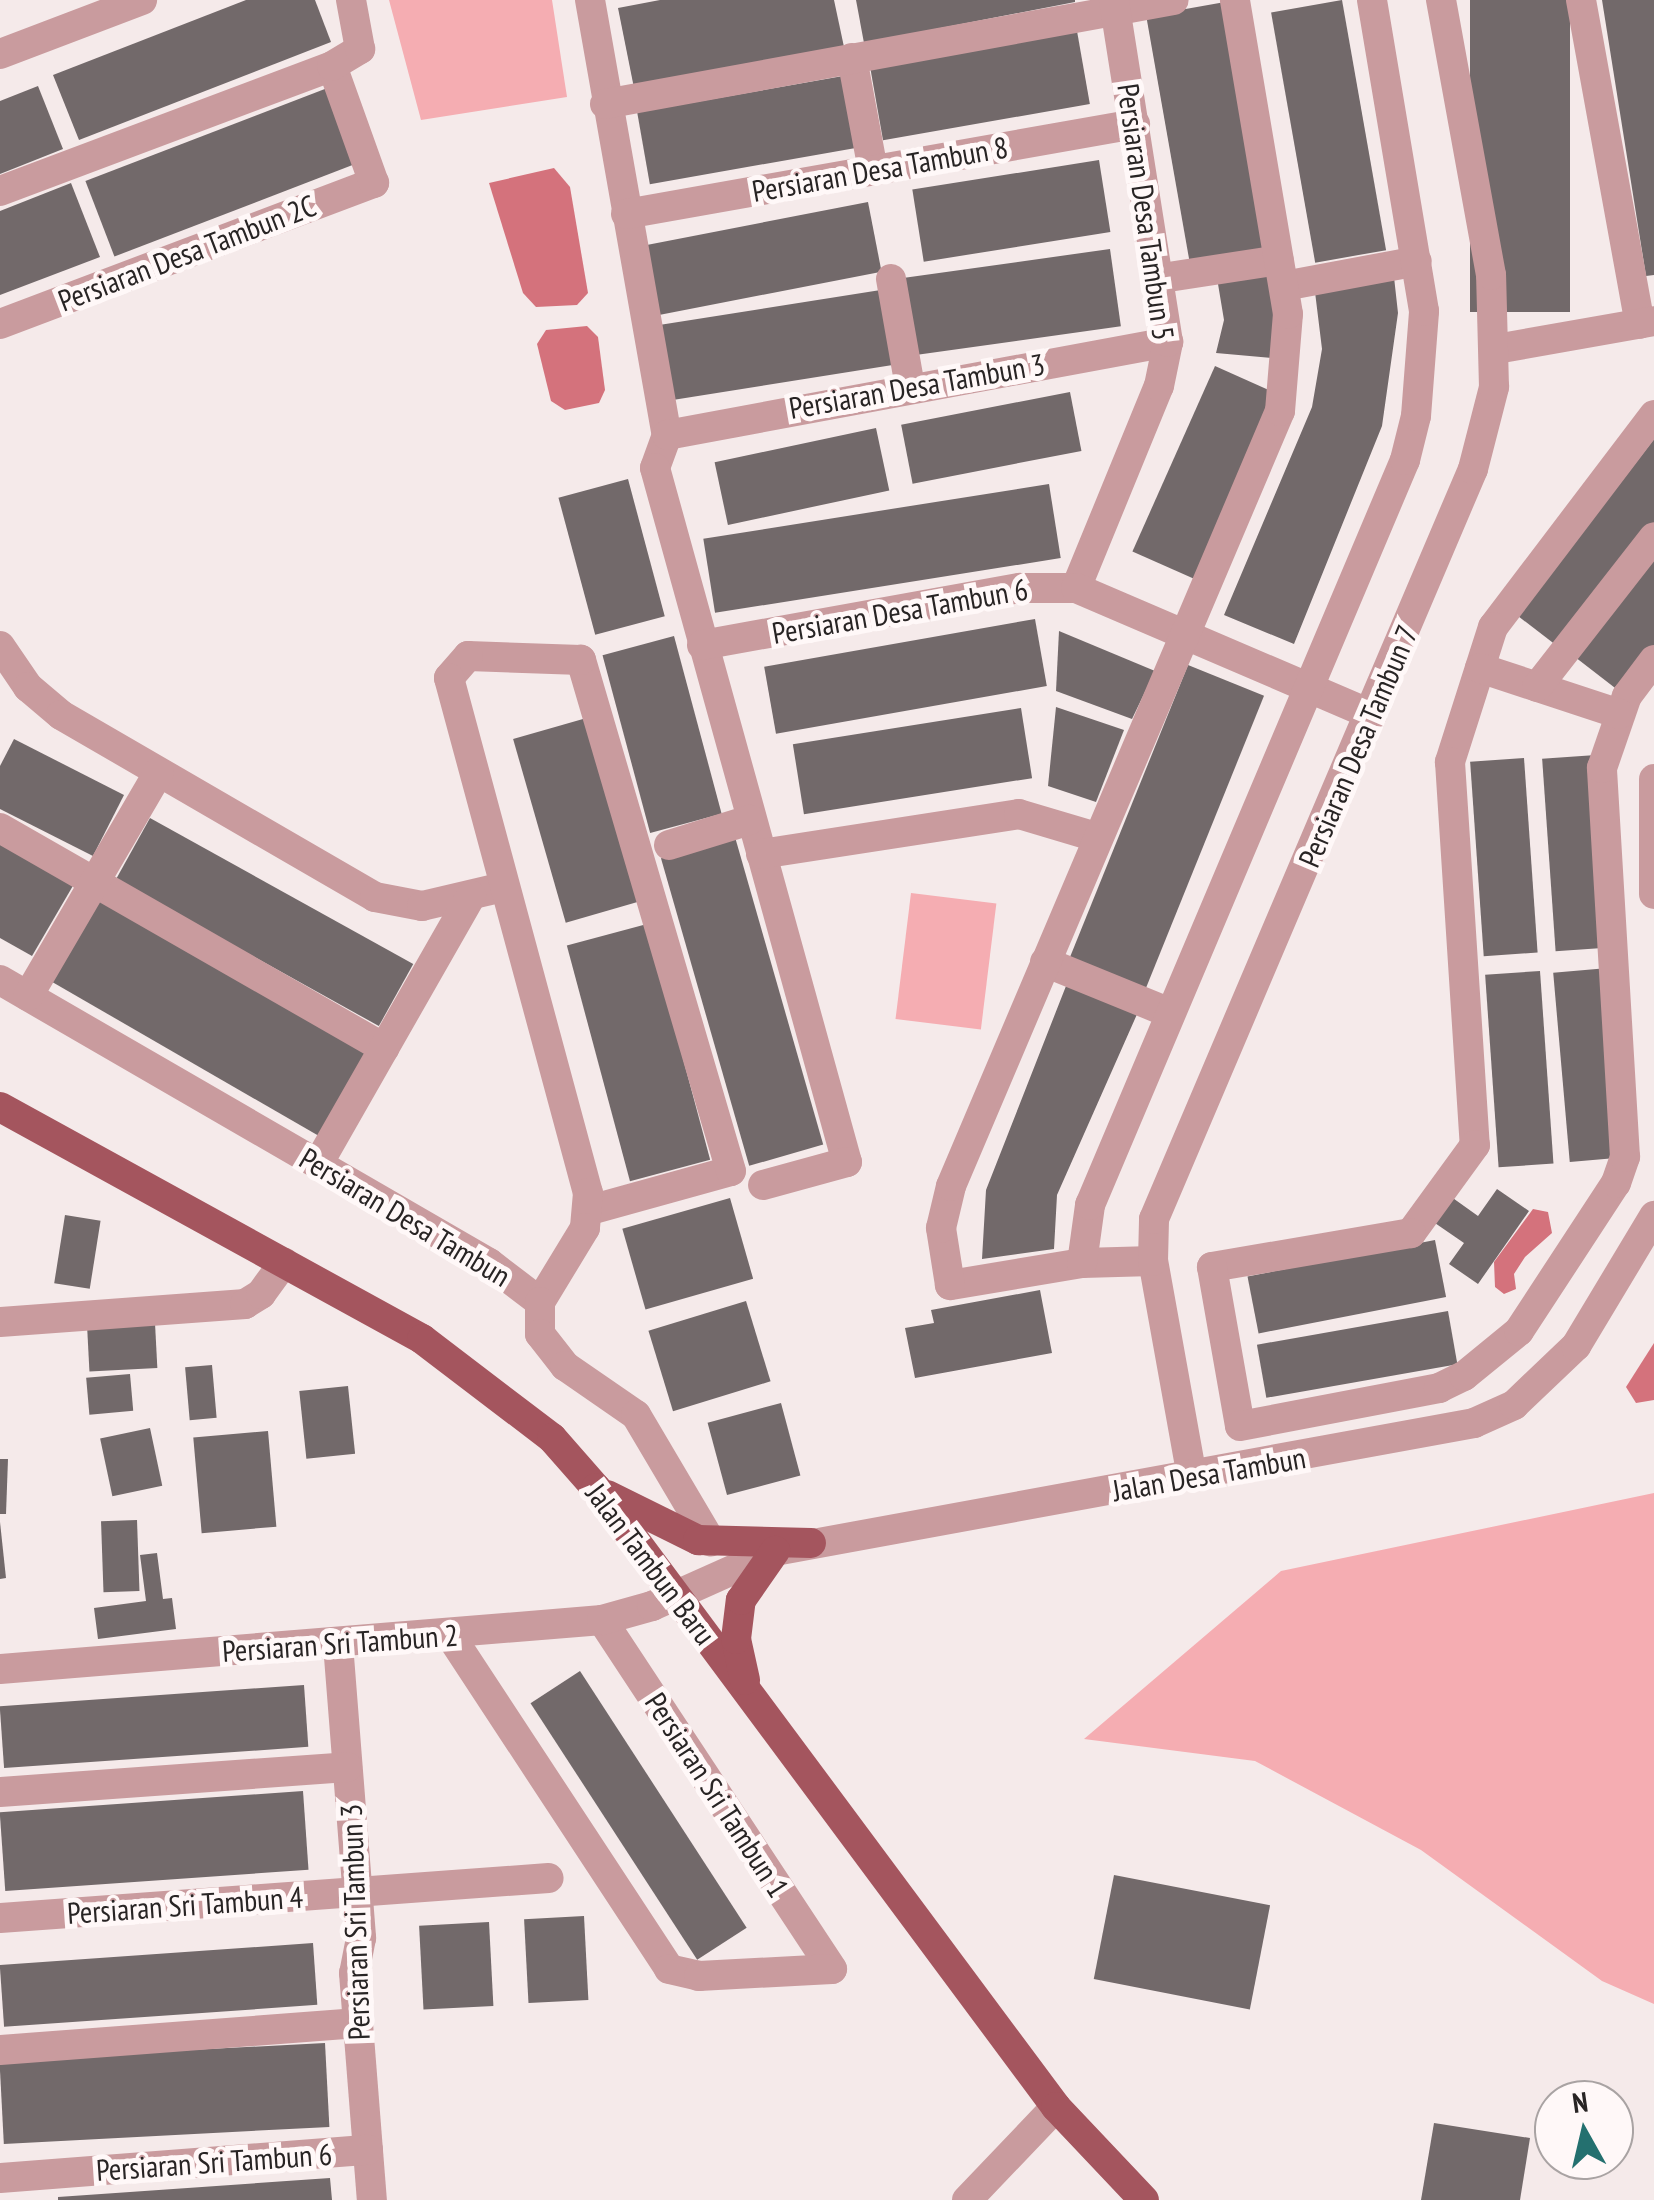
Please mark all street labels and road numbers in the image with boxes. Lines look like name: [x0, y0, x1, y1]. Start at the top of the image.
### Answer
street label: Persiaran Desa Tambun 5: [1110, 81, 1182, 343]
street label: Persiaran Desa Tambun 8: [749, 129, 1011, 209]
street label: Persiaran Desa Tambun 2C: [53, 187, 321, 319]
street label: Persiaran Desa Tambun 3: [786, 346, 1048, 426]
street label: Persiaran Desa Tambun 6: [769, 571, 1031, 651]
street label: Persiaran Desa Tambun 7: [1291, 619, 1425, 873]
street label: Persiaran Desa Tambun: [293, 1140, 517, 1294]
street label: Jalan Desa Tambun: [1109, 1439, 1309, 1509]
street label: Jalan Tambun Baru: [579, 1476, 723, 1652]
street label: Persiaran Sri Tambun 2: [221, 1617, 459, 1669]
street label: Persiaran Sri Tambun 1: [637, 1686, 797, 1904]
street label: Persiaran Sri Tambun 3: [333, 1803, 377, 2041]
street label: Persiaran Sri Tambun 4: [66, 1879, 304, 1931]
street label: Persiaran Sri Tambun 6: [95, 2136, 333, 2188]

